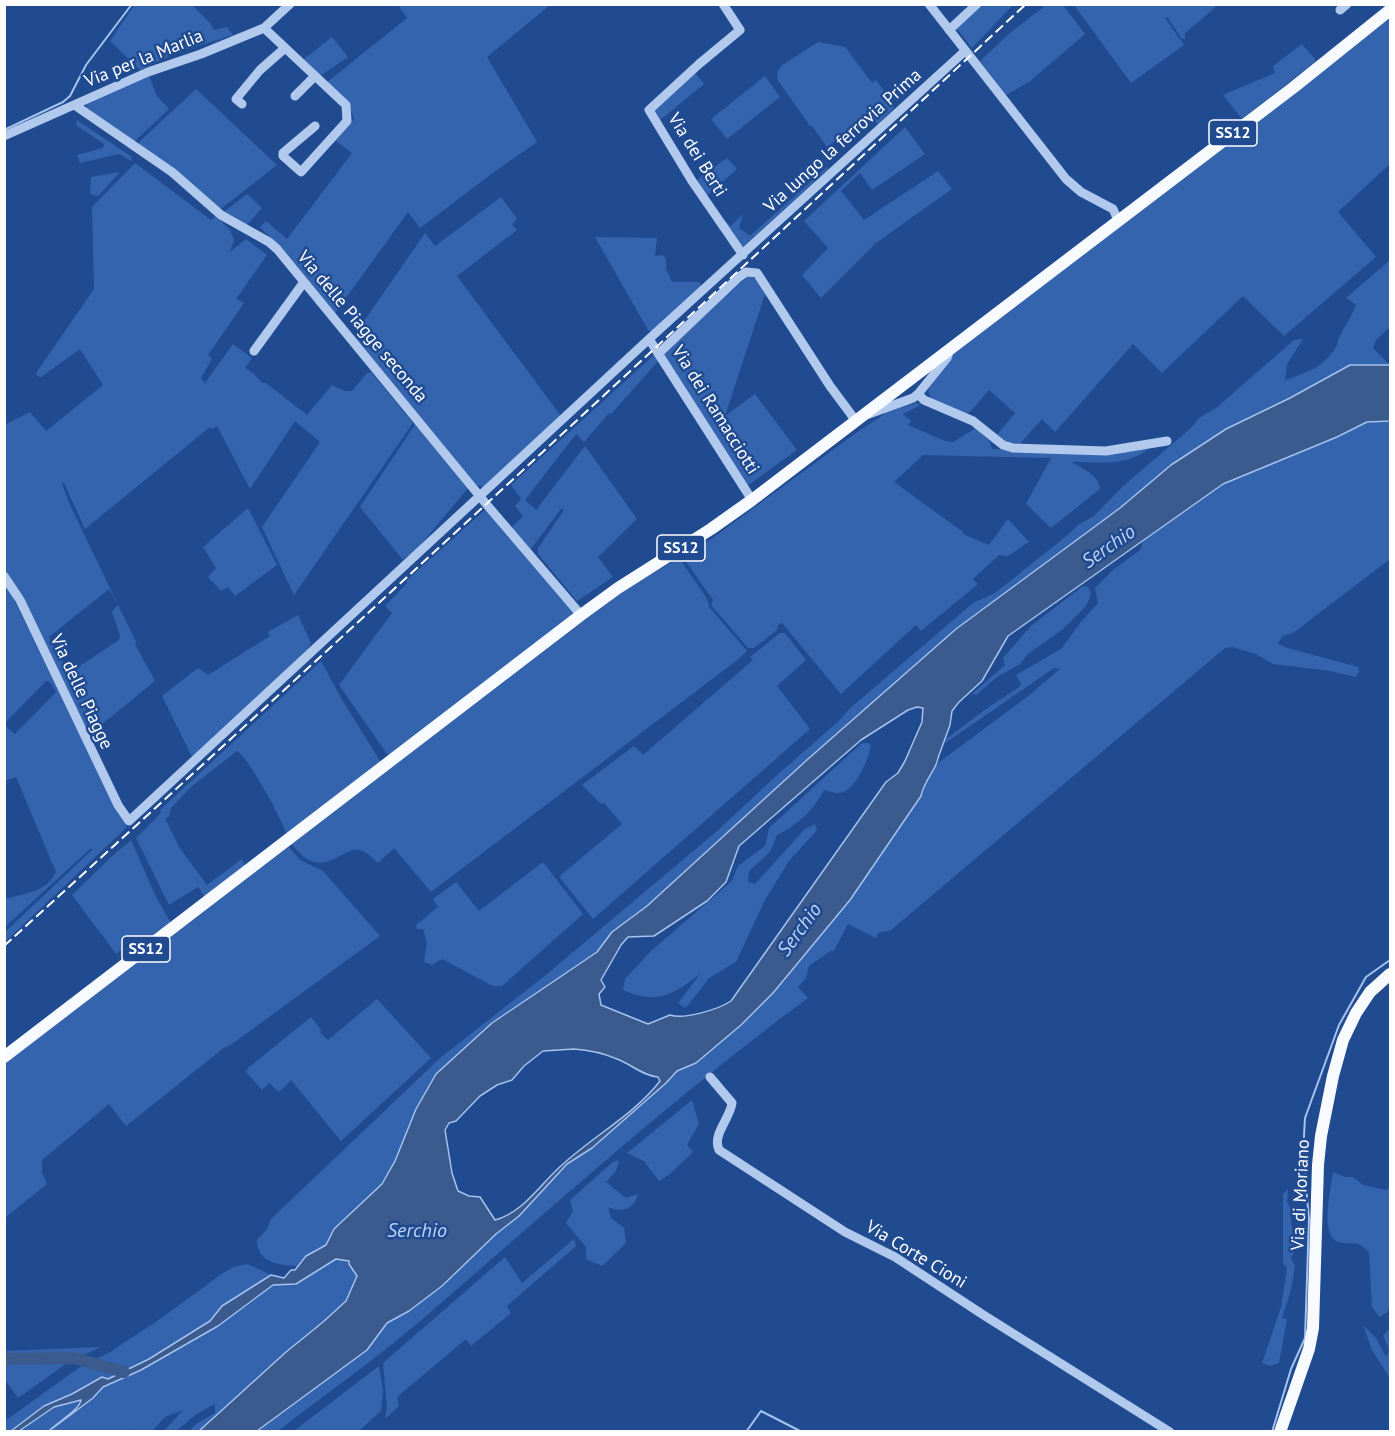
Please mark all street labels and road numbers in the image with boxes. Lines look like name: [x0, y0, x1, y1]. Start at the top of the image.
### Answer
street label: Via per la Marlia: [82, 25, 206, 93]
street label: Via lungo la ferrovia Prima: [760, 65, 926, 217]
street label: Via dei Berti: [663, 109, 731, 201]
road number: SS12: [1209, 120, 1257, 146]
street label: Via delle Piagge seconda: [292, 247, 432, 407]
street label: Via dei Ramacciotti: [667, 342, 763, 478]
road number: SS12: [657, 535, 705, 561]
street label: Via delle Piagge: [45, 631, 117, 753]
road number: SS12: [122, 936, 170, 962]
street label: Via di Moriano: [1287, 1139, 1315, 1251]
street label: Via Corte Cioni: [862, 1216, 970, 1294]

